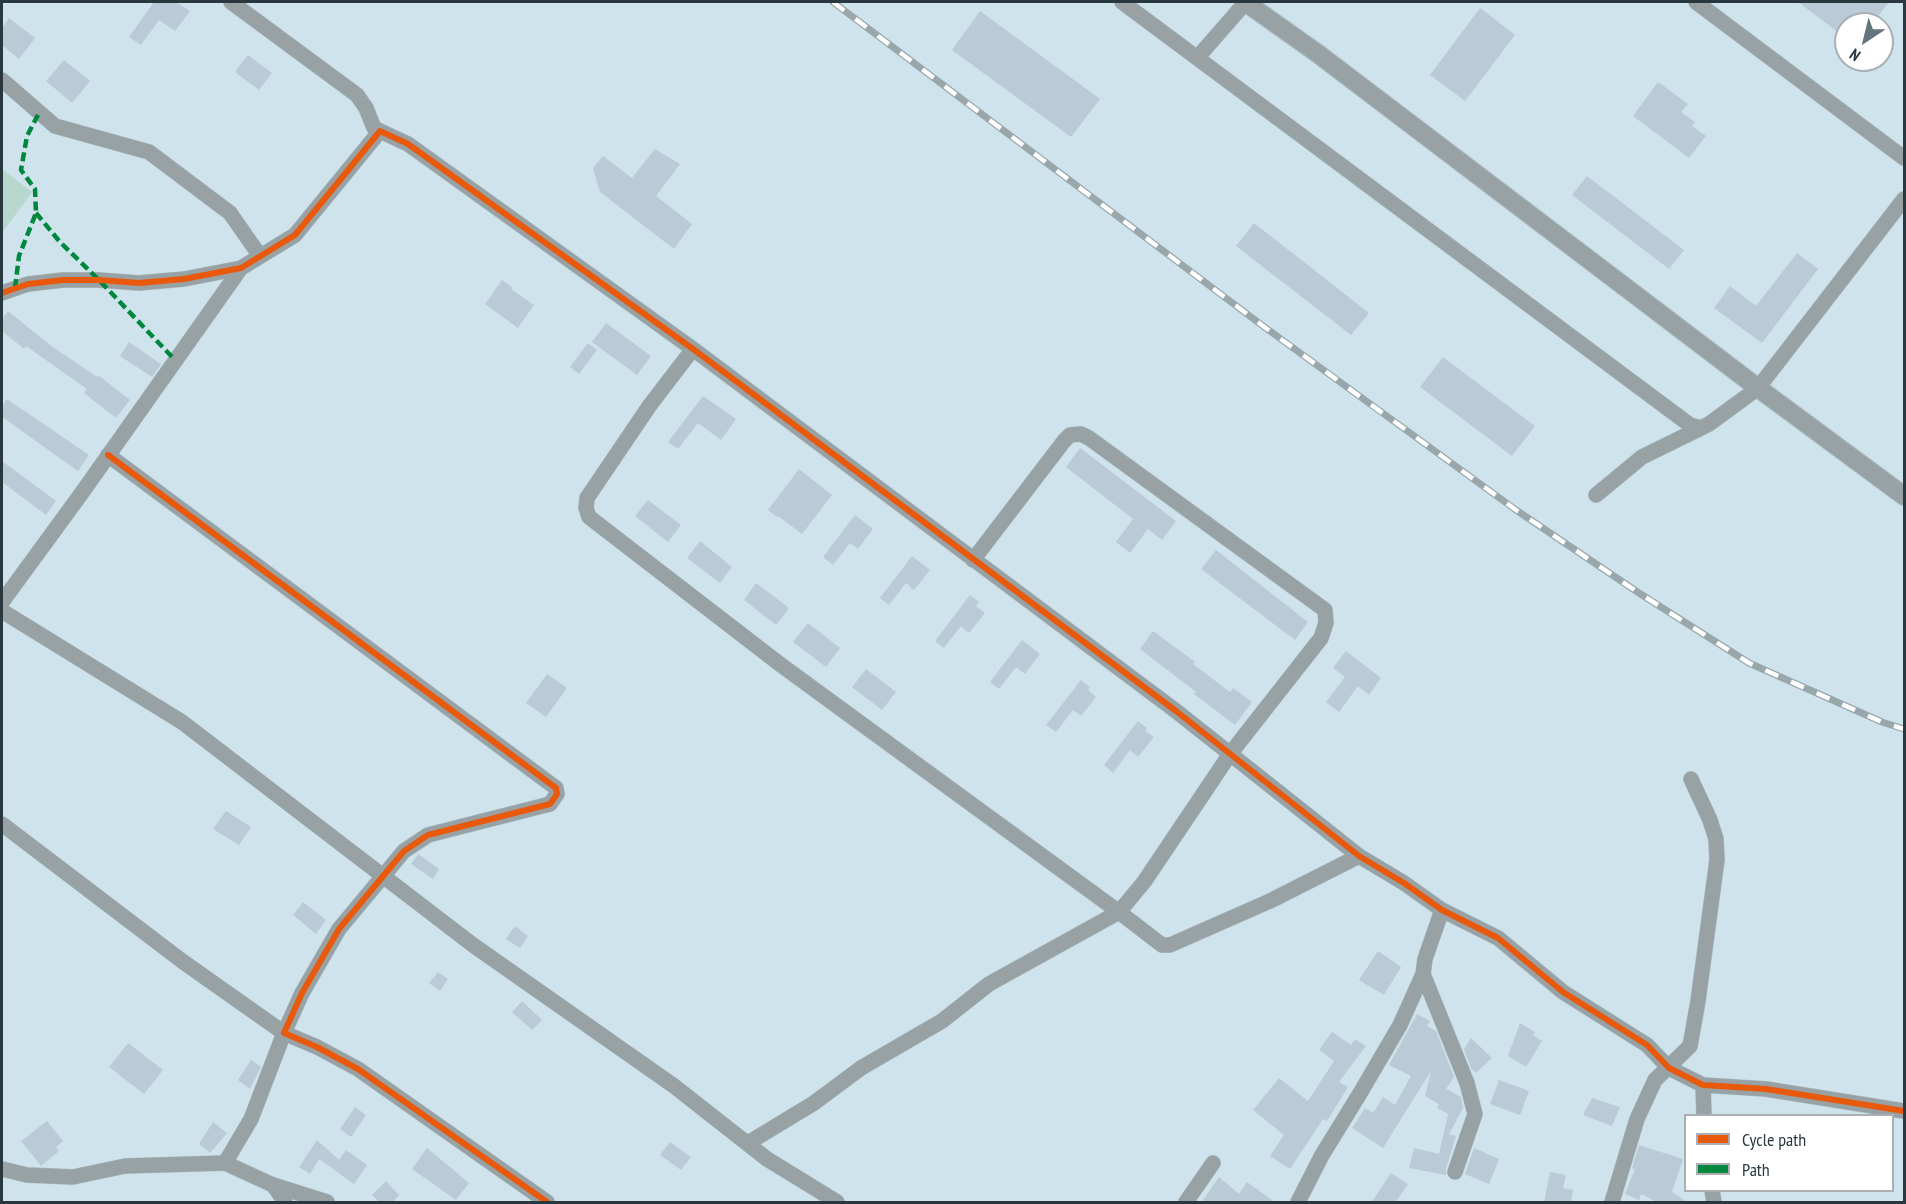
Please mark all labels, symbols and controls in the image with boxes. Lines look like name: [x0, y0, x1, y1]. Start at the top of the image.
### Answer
north arrow: [1834, 12, 1894, 72]
text: N: [1846, 44, 1864, 66]
legend: [1684, 1114, 1894, 1192]
text: Cycle path: [1742, 1128, 1806, 1151]
text: Path: [1742, 1158, 1770, 1181]

